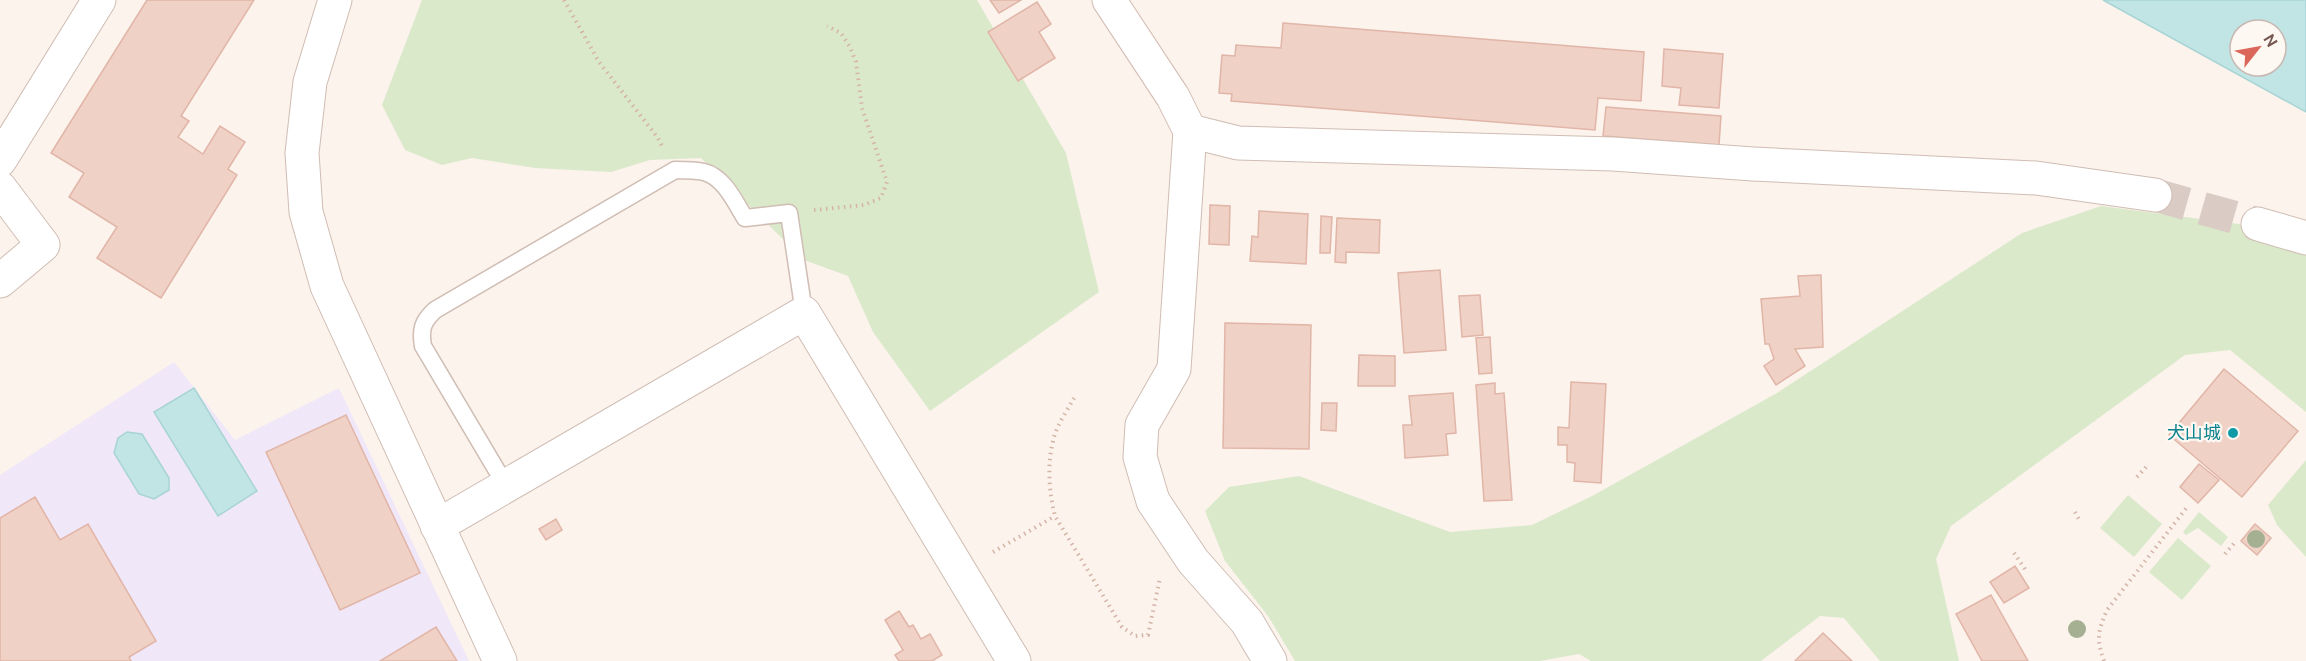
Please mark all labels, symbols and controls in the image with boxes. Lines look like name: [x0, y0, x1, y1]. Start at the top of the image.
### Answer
north arrow: [2228, 18, 2288, 78]
text: N: [2260, 31, 2282, 50]
place label: 犬山城: [2167, 422, 2221, 442]
marker: 犬山城: [2226, 426, 2240, 440]

